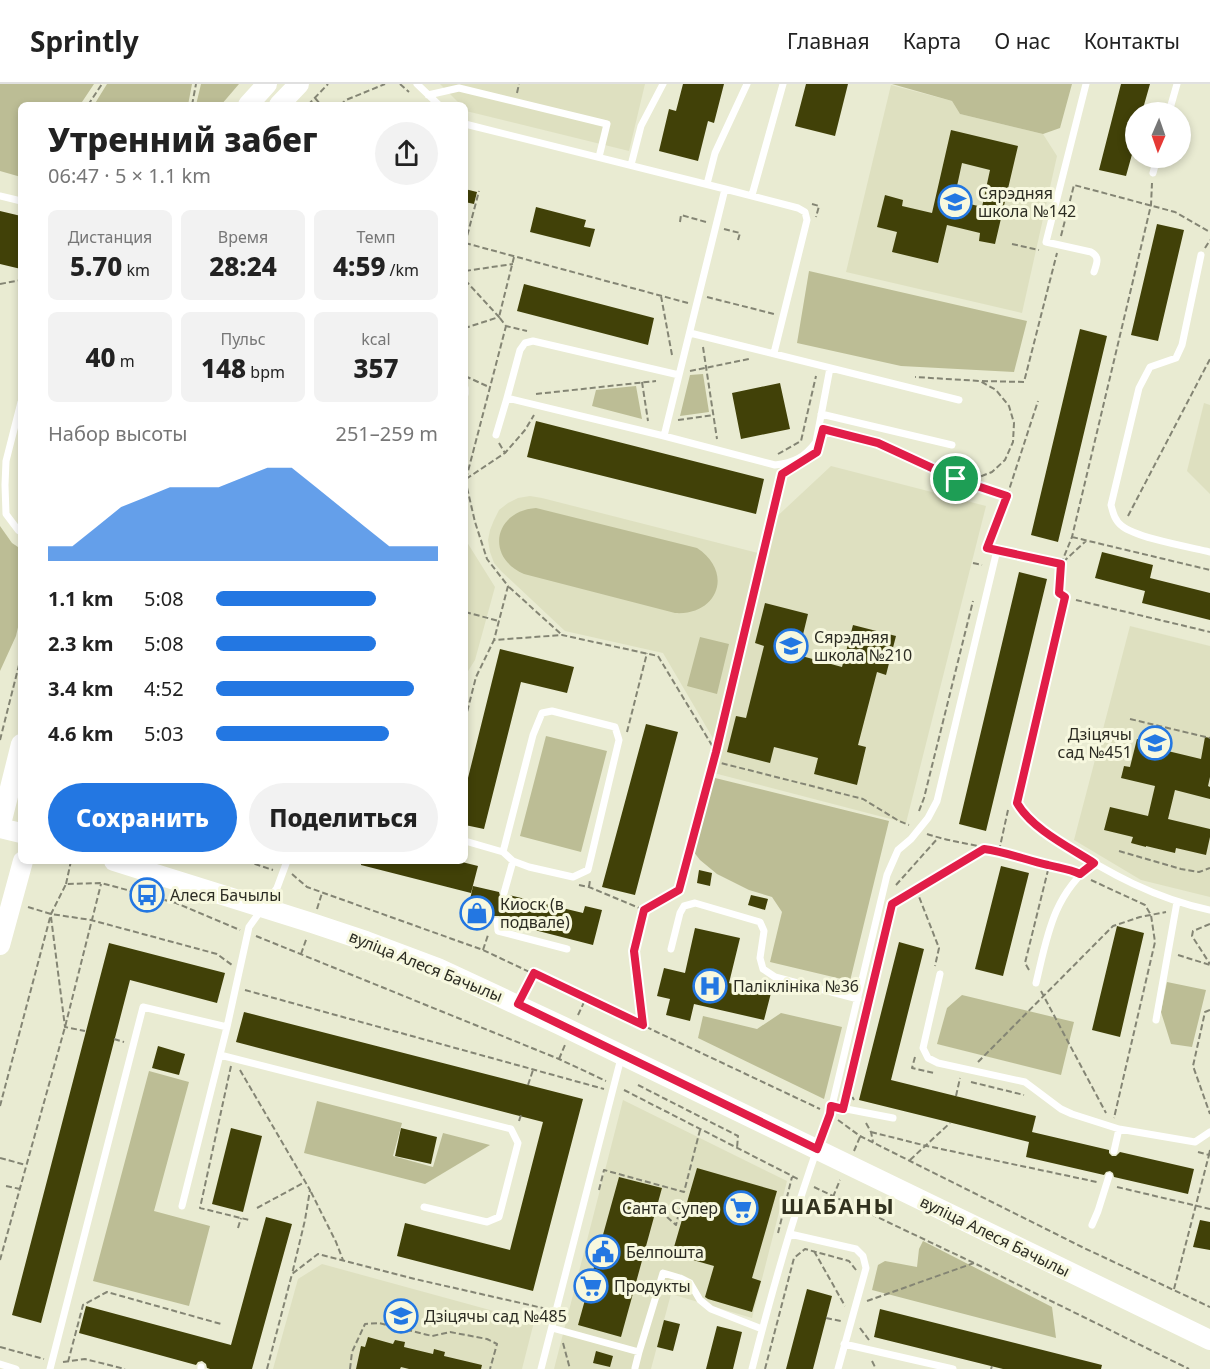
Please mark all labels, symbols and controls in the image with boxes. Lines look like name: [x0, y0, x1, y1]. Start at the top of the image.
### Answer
text: Sprintly: [30, 22, 139, 60]
text: Главная: [787, 27, 870, 55]
text: Карта: [903, 27, 961, 55]
text: О нас: [994, 27, 1051, 55]
text: Контакты: [1084, 27, 1180, 55]
north arrow: [1125, 102, 1191, 168]
map controls: [1125, 102, 1191, 168]
text: Утренний забег: [48, 117, 317, 162]
button: share: [375, 122, 438, 185]
text: 06:47 · 5 × 1.1 km: [48, 162, 211, 189]
place label: Сярэдняя школа №142: [978, 182, 1076, 222]
school or university icon: Сярэдняя школа №142: [937, 184, 973, 220]
text: Дистанция: [68, 226, 152, 248]
text: Время: [218, 226, 268, 248]
text: Темп: [356, 226, 396, 248]
text: 5.70: [70, 248, 122, 284]
text: 28:24: [209, 248, 277, 284]
text: 4:59: [333, 248, 385, 284]
text: km: [122, 259, 150, 281]
text: /km: [385, 259, 419, 281]
text: Пульс: [220, 328, 266, 350]
text: kcal: [361, 328, 391, 350]
text: 40: [85, 339, 115, 375]
text: m: [115, 350, 135, 372]
text: 148: [201, 350, 246, 386]
text: 357: [353, 350, 399, 386]
text: bpm: [246, 361, 285, 383]
text: Набор высоты: [48, 420, 187, 447]
text: 251–259 m: [335, 420, 438, 447]
pin: [930, 453, 981, 504]
icon: arrive: [939, 462, 972, 495]
text: 1.1 km: [48, 585, 114, 612]
text: 5:08: [144, 585, 184, 612]
place label: Сярэдняя школа №210: [814, 626, 912, 666]
school or university icon: Сярэдняя школа №210: [773, 628, 809, 664]
text: 2.3 km: [48, 630, 114, 657]
text: 5:08: [144, 630, 184, 657]
text: 3.4 km: [48, 675, 114, 702]
text: 4:52: [144, 675, 184, 702]
text: 4.6 km: [48, 720, 114, 747]
text: 5:03: [144, 720, 184, 747]
place label: Дзіцячы сад №451: [1058, 723, 1132, 763]
school or university icon: Дзіцячы сад №451: [1137, 725, 1173, 761]
button: Сохранить: [48, 783, 237, 852]
button: Поделиться: [249, 783, 438, 852]
bus stop icon: Алеся Бачылы: [129, 877, 165, 913]
place label: Алеся Бачылы: [170, 884, 281, 906]
place label: Киоск (в подвале): [500, 893, 570, 933]
shop icon: Киоск (в подвале): [459, 895, 495, 931]
street label: вуліца Алеся Бачылы: [346, 925, 506, 1007]
hospital icon: Паліклініка №36: [692, 968, 728, 1004]
place label: Паліклініка №36: [733, 975, 859, 997]
supermarket icon: Санта Супер: [723, 1190, 759, 1226]
district label: ШАБАНЫ: [781, 1190, 895, 1220]
street label: вуліца Алеся Бачылы: [917, 1190, 1073, 1282]
place label: Санта Супер: [622, 1197, 718, 1219]
public building icon: Белпошта: [585, 1234, 621, 1270]
place label: Белпошта: [626, 1241, 704, 1263]
supermarket icon: Продукты: [573, 1268, 609, 1304]
place label: Продукты: [614, 1275, 691, 1297]
school or university icon: Дзіцячы сад №485: [383, 1298, 419, 1334]
place label: Дзіцячы сад №485: [424, 1305, 567, 1327]

